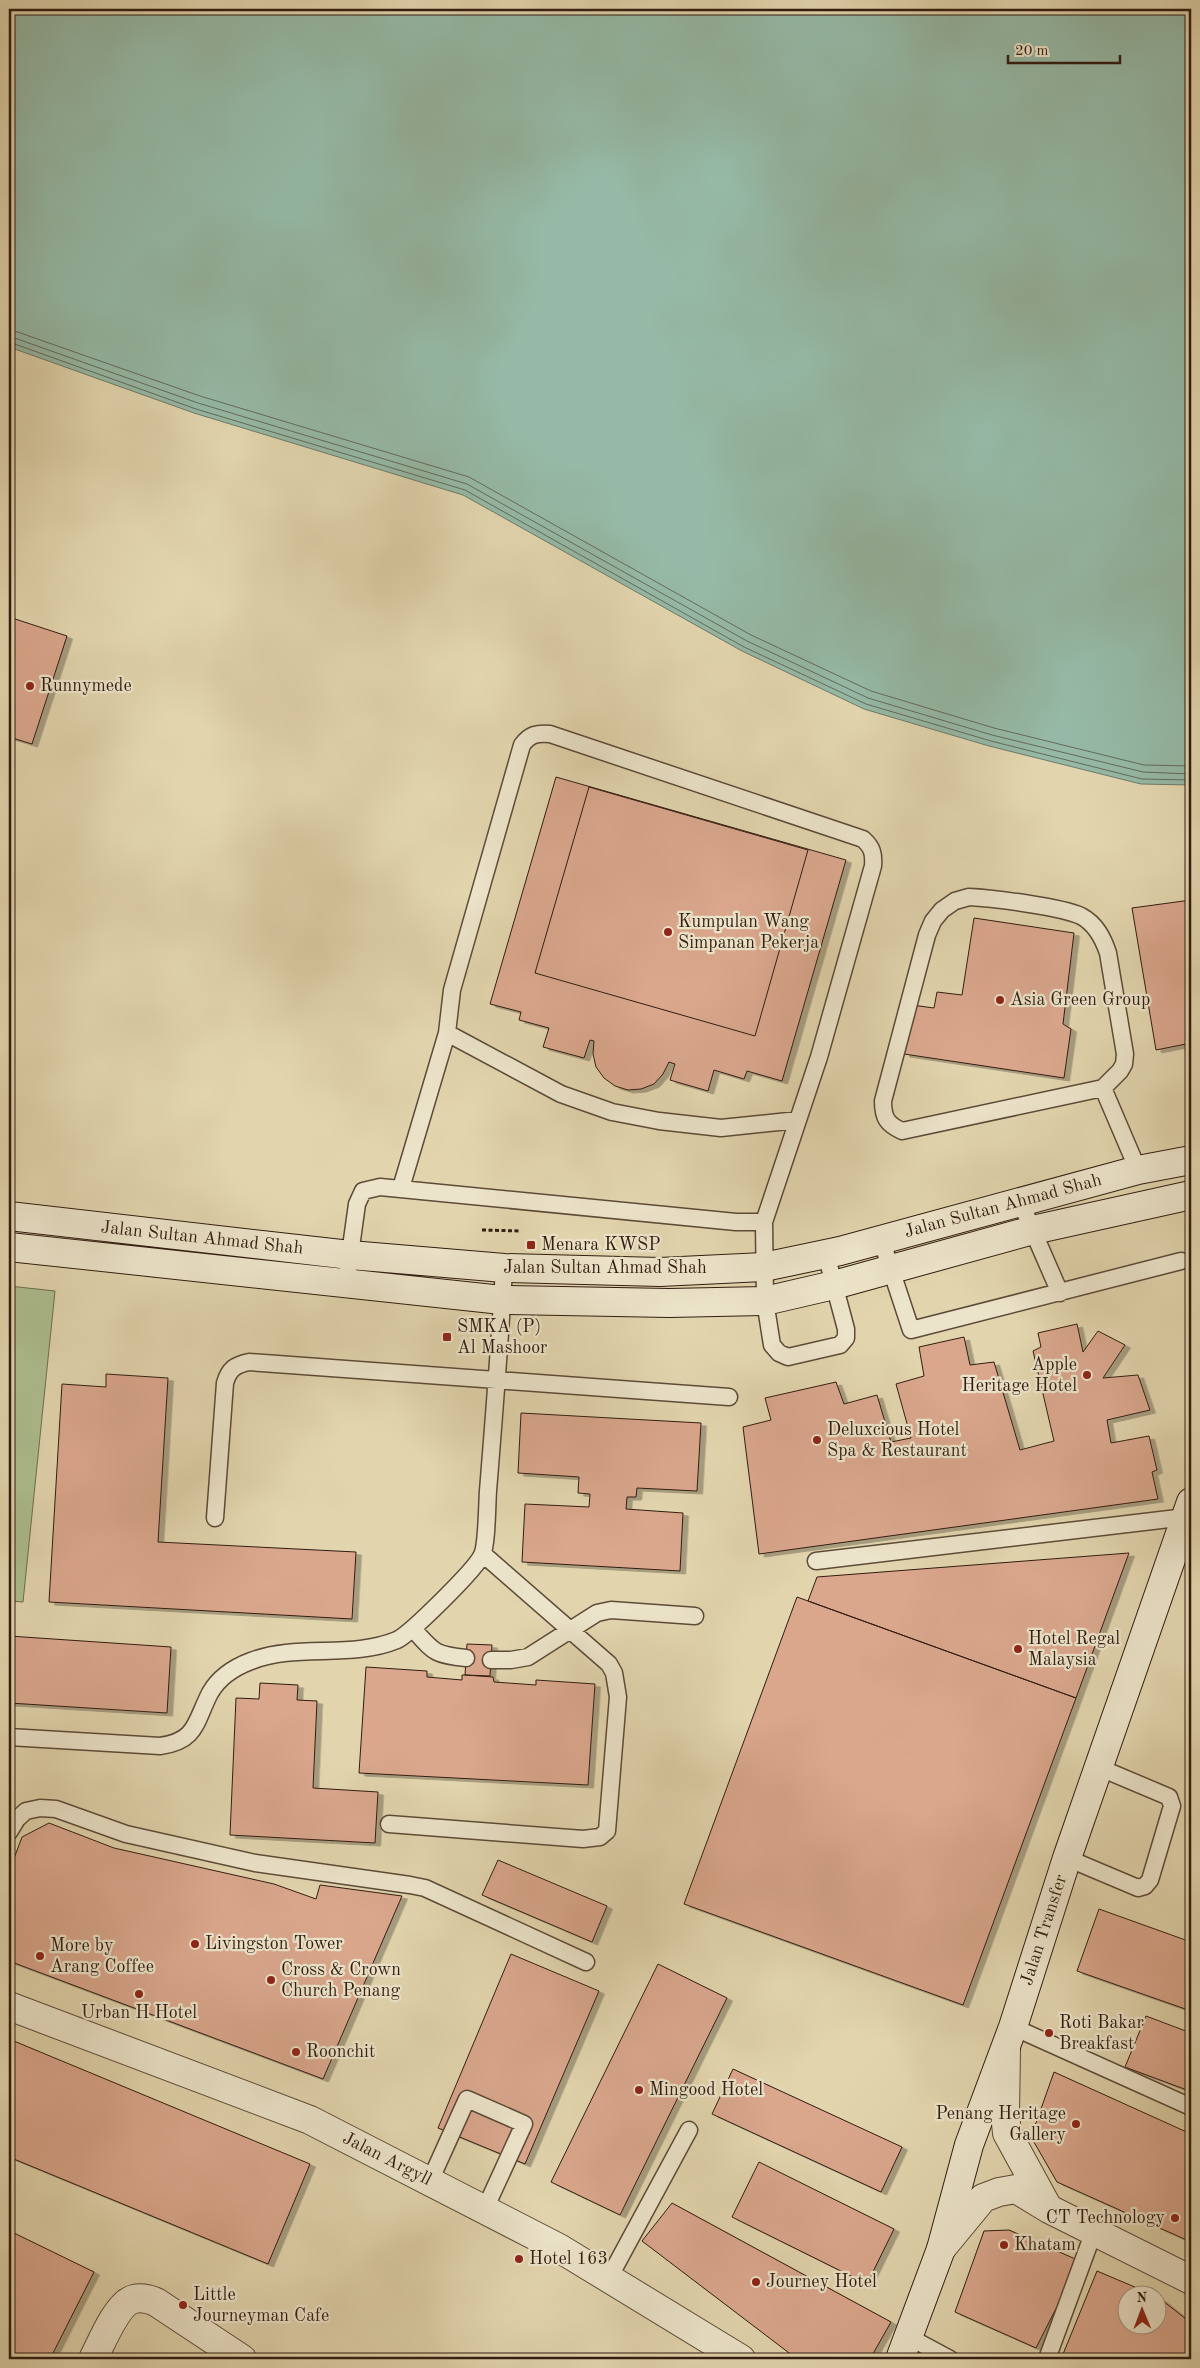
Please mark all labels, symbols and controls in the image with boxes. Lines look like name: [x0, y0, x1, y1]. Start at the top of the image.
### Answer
scale bar: [1008, 32, 1120, 64]
text: 20 m: [1015, 44, 1049, 59]
place label: Runnymede: [40, 677, 132, 695]
marker: Runnymede: [24, 680, 36, 692]
place label: Kumpulan Wang Simpanan Pekerja: [678, 913, 819, 952]
marker: Kumpulan Wang Simpanan Pekerja: [662, 926, 674, 938]
place label: Asia Green Group: [1010, 991, 1150, 1009]
marker: Asia Green Group: [994, 994, 1006, 1006]
street label: Jalan Sultan Ahmad Shah: [902, 1171, 1104, 1241]
street label: Jalan Sultan Ahmad Shah: [100, 1218, 304, 1258]
place label: Menara KWSP: [541, 1236, 661, 1254]
marker: Menara KWSP: [525, 1239, 537, 1251]
street label: Jalan Sultan Ahmad Shah: [503, 1259, 707, 1277]
place label: SMKA (P) Al Mashoor: [457, 1317, 548, 1357]
marker: SMKA (P) Al Mashoor: [441, 1331, 453, 1343]
place label: Apple Heritage Hotel: [962, 1356, 1077, 1395]
marker: Apple Heritage Hotel: [1081, 1369, 1093, 1381]
place label: Deluxcious Hotel Spa & Restaurant: [827, 1421, 967, 1460]
marker: Deluxcious Hotel Spa & Restaurant: [811, 1434, 823, 1446]
place label: Hotel Regal Malaysia: [1028, 1630, 1120, 1669]
marker: Hotel Regal Malaysia: [1012, 1643, 1024, 1655]
street label: Jalan Transfer: [1018, 1872, 1071, 1988]
place label: Livingston Tower: [205, 1935, 343, 1953]
place label: More by Arang Coffee: [50, 1937, 154, 1976]
marker: Livingston Tower: [189, 1938, 201, 1950]
marker: More by Arang Coffee: [34, 1950, 46, 1962]
place label: Cross & Crown Church Penang: [281, 1961, 401, 2000]
marker: Cross & Crown Church Penang: [265, 1974, 277, 1986]
marker: Urban H Hotel: [133, 1988, 145, 2000]
place label: Urban H Hotel: [81, 2004, 197, 2022]
place label: Roti Bakar Breakfast: [1059, 2014, 1145, 2053]
marker: Roti Bakar Breakfast: [1043, 2027, 1055, 2039]
place label: Roonchit: [306, 2043, 375, 2061]
marker: Roonchit: [290, 2046, 302, 2058]
place label: Mingood Hotel: [649, 2081, 763, 2099]
marker: Mingood Hotel: [633, 2084, 645, 2096]
place label: Penang Heritage Gallery: [935, 2105, 1066, 2144]
marker: Penang Heritage Gallery: [1070, 2118, 1082, 2130]
street label: Jalan Argyll: [340, 2129, 435, 2189]
place label: CT Technology: [1046, 2209, 1165, 2227]
marker: CT Technology: [1169, 2212, 1181, 2224]
place label: Khatam: [1014, 2236, 1076, 2254]
marker: Khatam: [998, 2239, 1010, 2251]
place label: Hotel 163: [529, 2250, 608, 2268]
marker: Hotel 163: [513, 2253, 525, 2265]
place label: Journey Hotel: [766, 2273, 877, 2291]
marker: Journey Hotel: [750, 2276, 762, 2288]
place label: Little Journeyman Cafe: [193, 2286, 329, 2325]
north arrow: [1118, 2286, 1168, 2336]
text: N: [1136, 2291, 1148, 2305]
marker: Little Journeyman Cafe: [177, 2299, 189, 2311]

